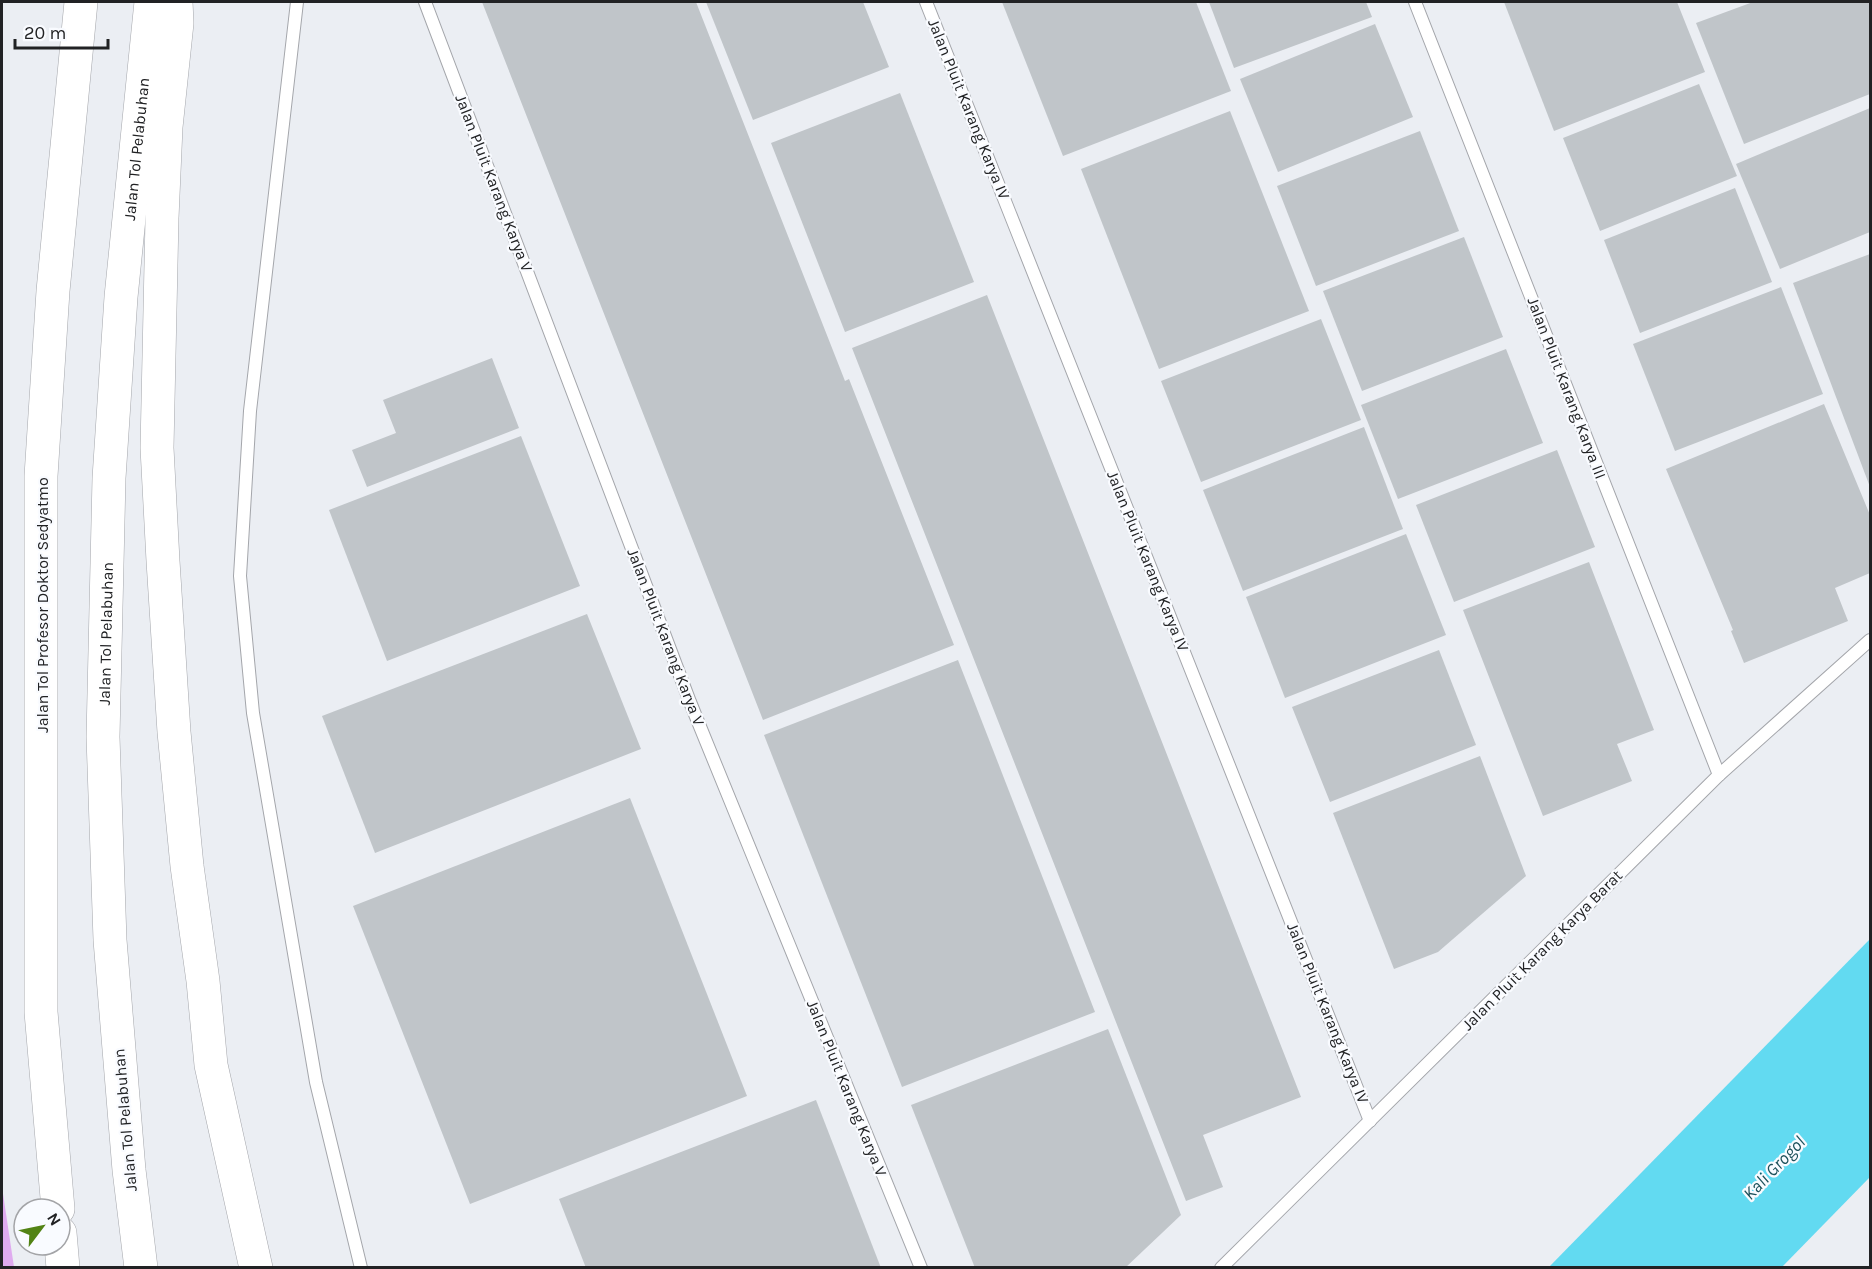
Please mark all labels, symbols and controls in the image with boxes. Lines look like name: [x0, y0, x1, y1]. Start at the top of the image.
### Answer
scale bar: [15, 12, 108, 50]
street label: Jalan Pluit Karang Karya IV: [924, 16, 1014, 202]
text: 20 m: [24, 22, 66, 44]
street label: Jalan Tol Pelabuhan: [119, 77, 153, 221]
street label: Jalan Pluit Karang Karya V: [451, 92, 537, 274]
street label: Jalan Pluit Karang Karya III: [1524, 294, 1610, 482]
street label: Jalan Pluit Karang Karya IV: [1103, 468, 1193, 654]
street label: Jalan Tol Profesor Doktor Sedyatmo: [33, 477, 52, 733]
street label: Jalan Pluit Karang Karya V: [623, 546, 709, 728]
street label: Jalan Tol Pelabuhan: [94, 562, 117, 706]
street label: Jalan Pluit Karang Karya Barat: [1458, 866, 1626, 1034]
street label: Jalan Pluit Karang Karya IV: [1283, 920, 1373, 1106]
street label: Jalan Pluit Karang Karya V: [803, 997, 891, 1179]
street label: Jalan Tol Pelabuhan: [109, 1048, 141, 1192]
water label: Kali Grogol: [1738, 1131, 1810, 1204]
north arrow: [12, 1197, 72, 1257]
text: N: [43, 1209, 65, 1229]

